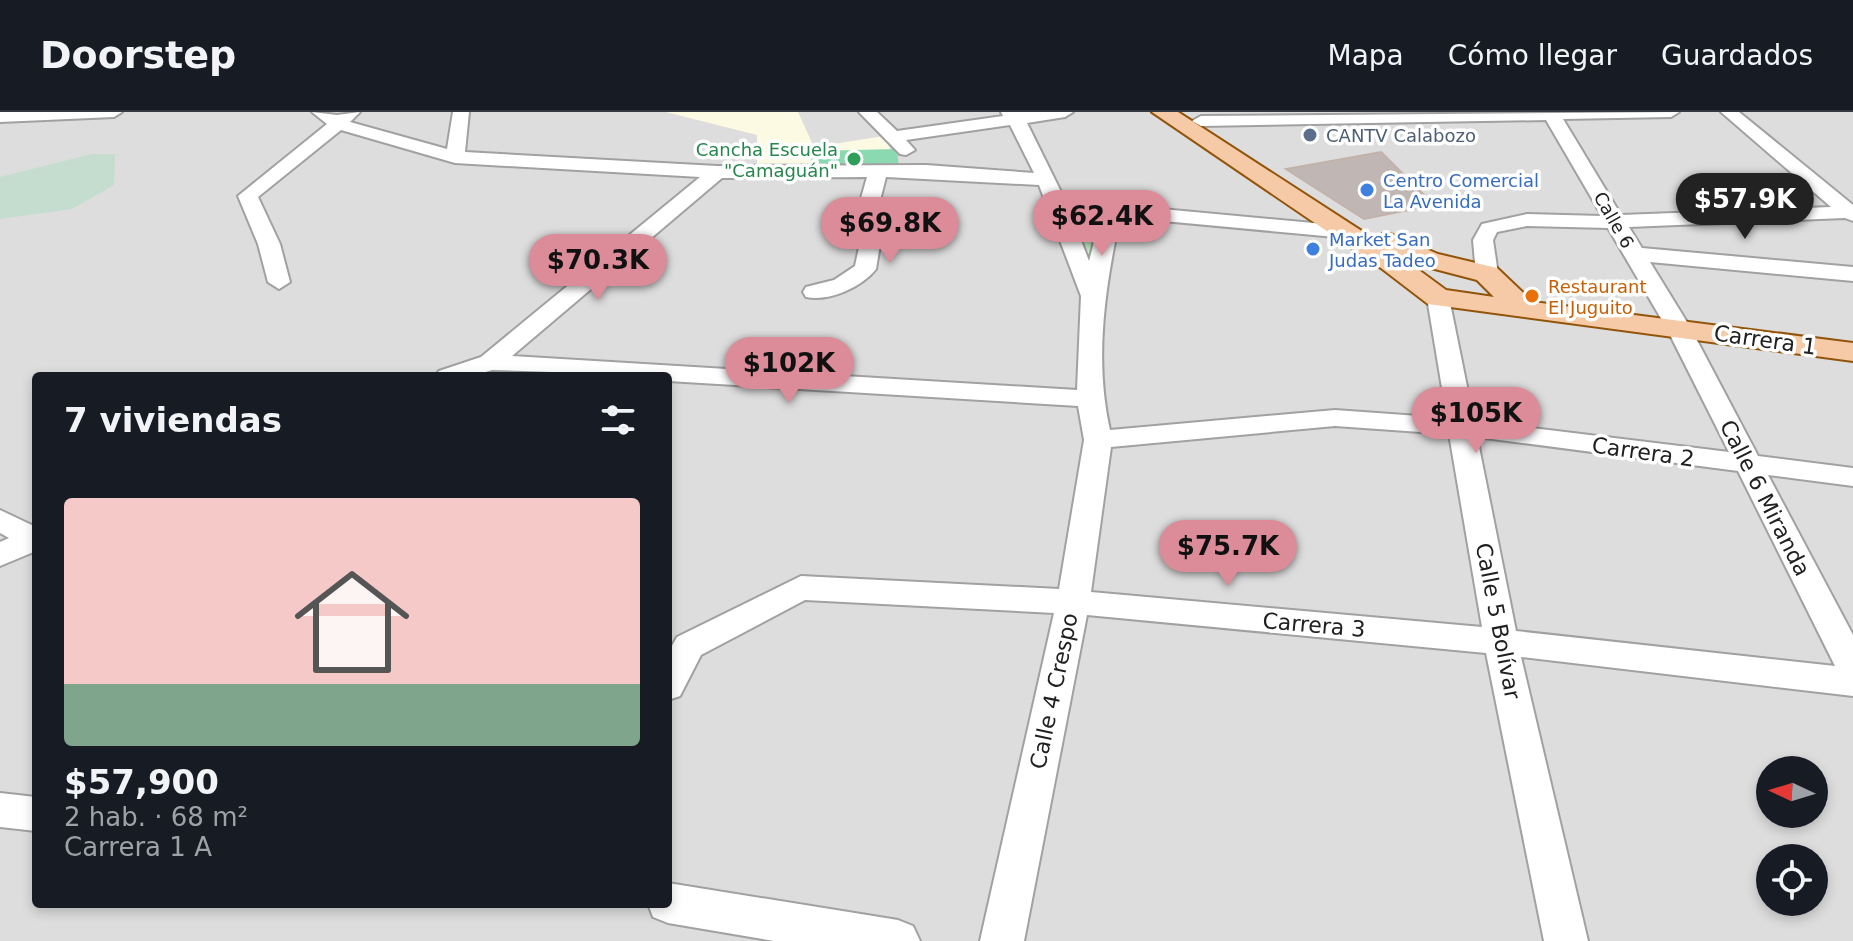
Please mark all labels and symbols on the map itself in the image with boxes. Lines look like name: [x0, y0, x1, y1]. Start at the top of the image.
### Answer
place label: CANTV Calabozo: [1326, 125, 1476, 146]
marker: CANTV Calabozo: [1301, 126, 1319, 144]
place label: Cancha Escuela "Camaguán": [696, 139, 838, 181]
marker: Cancha Escuela "Camaguán": [845, 150, 863, 168]
place label: Centro Comercial La Avenida: [1383, 170, 1539, 212]
pin: $57.9K: [1680, 173, 1810, 241]
marker: Centro Comercial La Avenida: [1358, 181, 1376, 199]
street label: Calle 6: [1589, 188, 1639, 252]
pin: $62.4K: [1037, 190, 1167, 258]
pin: $69.8K: [825, 197, 955, 265]
place label: Market San Judas Tadeo: [1328, 229, 1436, 271]
pin: $70.3K: [533, 234, 663, 302]
marker: Market San Judas Tadeo: [1304, 240, 1322, 258]
place label: Restaurant El Juguito: [1548, 276, 1647, 318]
marker: Restaurant El Juguito: [1523, 287, 1541, 305]
street label: Carrera 1: [1712, 320, 1818, 360]
pin: $102K: [733, 337, 845, 405]
pin: $105K: [1420, 387, 1532, 455]
street label: Calle 6 Miranda: [1715, 416, 1815, 580]
street label: Carrera 2: [1590, 432, 1696, 472]
pin: $75.7K: [1163, 520, 1293, 588]
street label: Calle 5 Bolívar: [1471, 541, 1526, 702]
street label: Carrera 3: [1262, 608, 1366, 642]
street label: Calle 4 Crespo: [1025, 611, 1083, 771]
north arrow: [1756, 756, 1828, 828]

